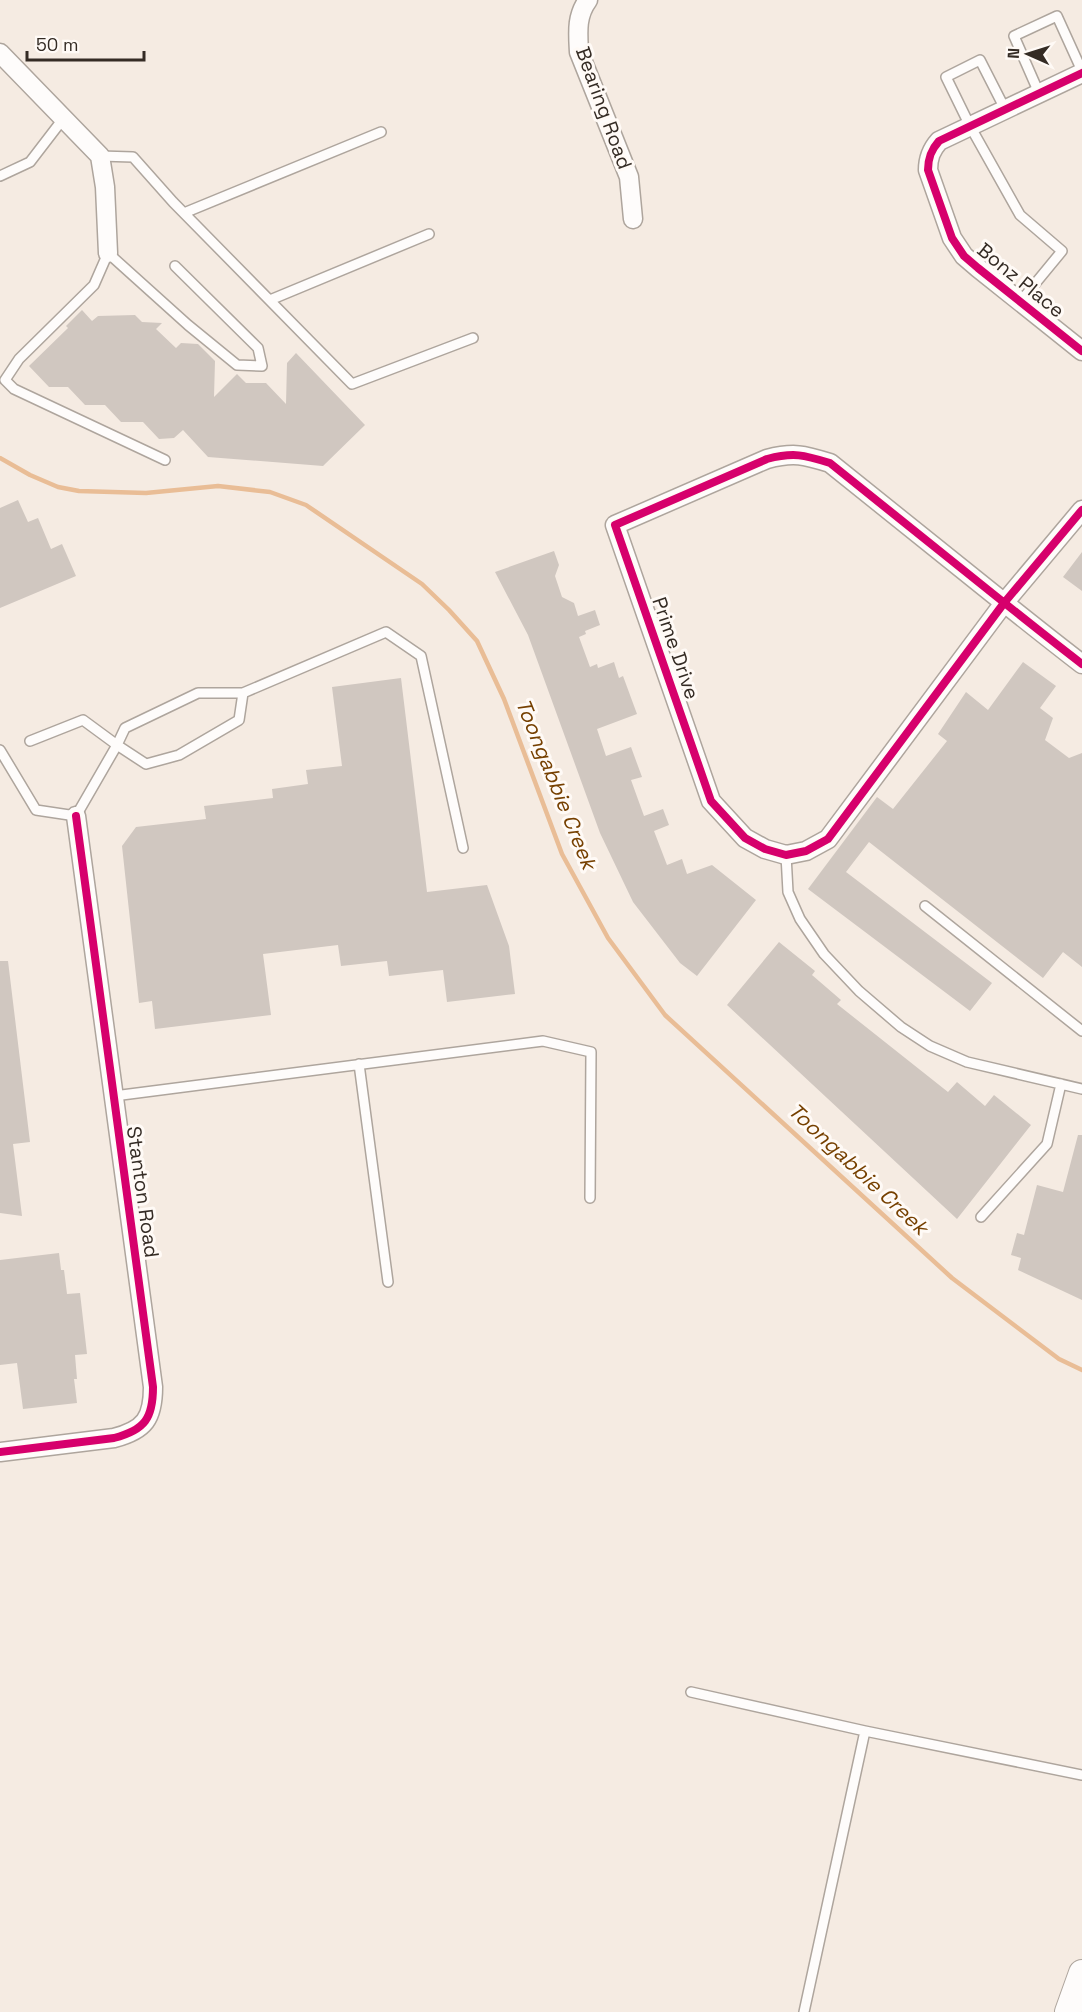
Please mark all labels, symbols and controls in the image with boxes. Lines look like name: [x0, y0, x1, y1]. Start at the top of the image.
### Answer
scale bar: [27, 24, 144, 62]
north arrow: [998, 24, 1058, 84]
text: 50 m: [36, 33, 78, 56]
street label: Bearing Road: [570, 43, 638, 173]
text: N: [1003, 47, 1024, 59]
street label: Bonz Place: [972, 237, 1070, 323]
street label: Prime Drive: [646, 593, 706, 703]
water label: Toongabbie Creek: [510, 694, 604, 876]
water label: Toongabbie Creek: [783, 1097, 936, 1242]
street label: Stanton Road: [121, 1125, 165, 1259]

